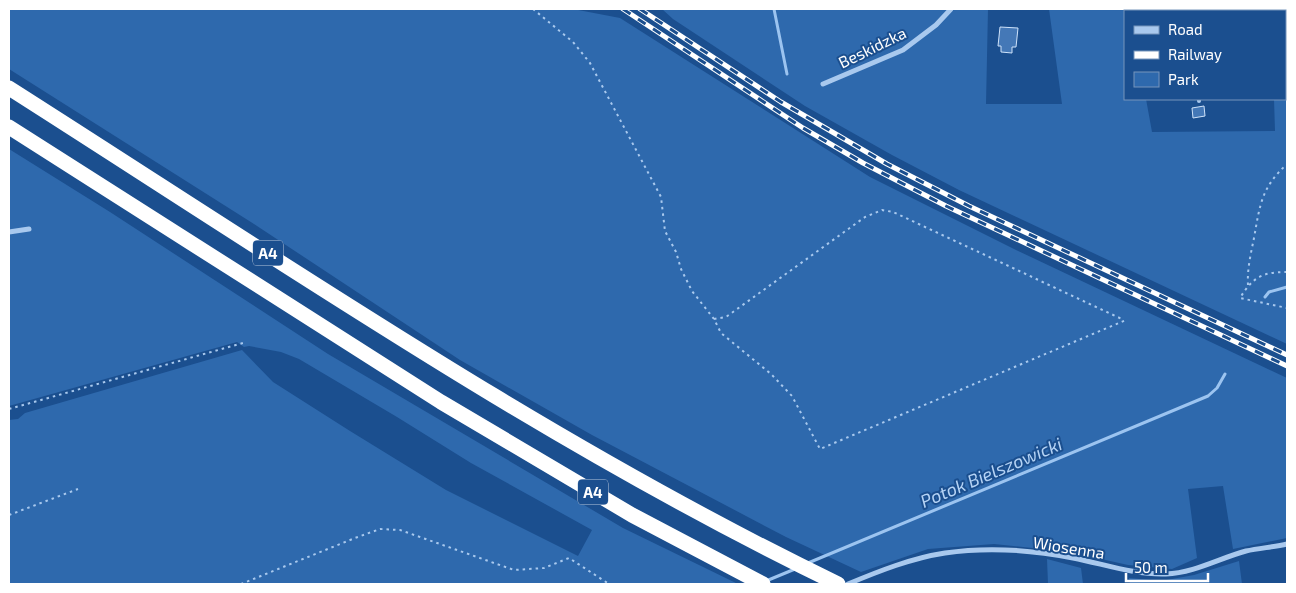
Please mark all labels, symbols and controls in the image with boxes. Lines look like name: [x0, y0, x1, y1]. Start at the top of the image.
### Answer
legend: [1124, 10, 1286, 100]
text: Road: [1168, 20, 1203, 38]
street label: Beskidzka: [835, 22, 909, 72]
text: Railway: [1168, 45, 1222, 63]
text: Park: [1168, 70, 1199, 88]
road number: A4: [253, 240, 283, 266]
water label: Potok Bielszowicki: [917, 432, 1066, 512]
road number: A4: [578, 480, 608, 504]
street label: Wiosenna: [1032, 532, 1106, 562]
scale bar: [1126, 550, 1208, 582]
text: 50 m: [1134, 558, 1168, 576]

